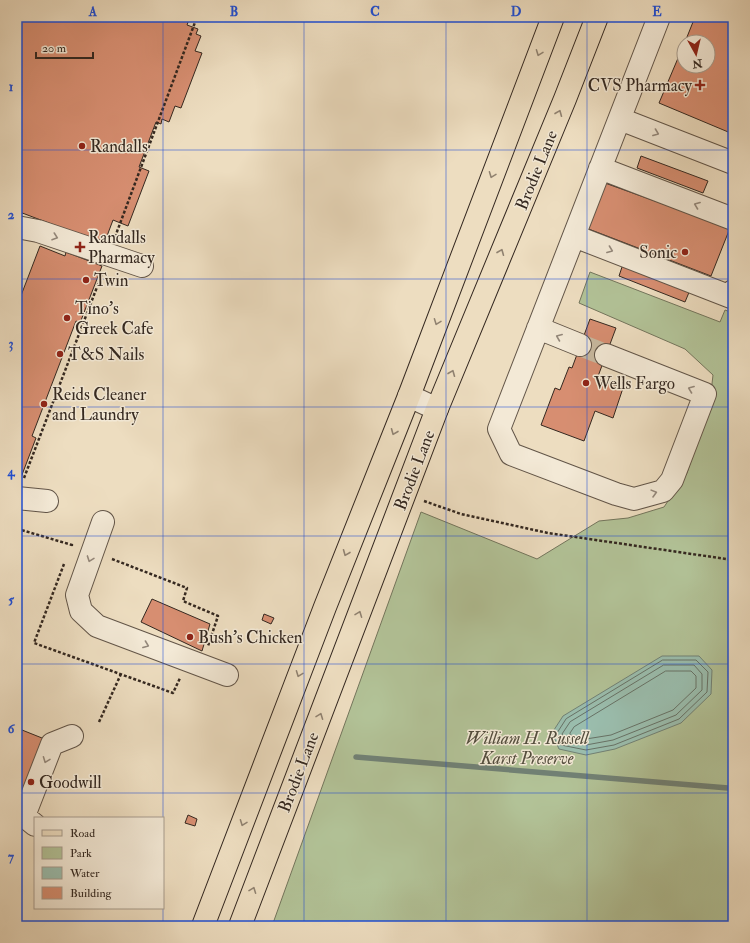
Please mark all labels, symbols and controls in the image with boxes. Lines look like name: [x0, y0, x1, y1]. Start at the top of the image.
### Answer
text: A: [88, 4, 98, 20]
text: B: [230, 4, 238, 20]
text: C: [370, 4, 380, 20]
text: D: [511, 4, 522, 20]
text: E: [652, 4, 662, 20]
scale bar: [36, 34, 93, 60]
north arrow: [676, 34, 716, 74]
text: 20 m: [42, 41, 67, 56]
one-way arrow: [535, 50, 543, 57]
text: N: [690, 56, 704, 71]
place label: CVS Pharmacy: [588, 75, 693, 97]
text: 1: [9, 79, 14, 95]
marker: CVS Pharmacy: [695, 80, 705, 90]
one-way arrow: [554, 109, 562, 117]
street label: Brodie Lane: [511, 127, 562, 213]
one-way arrow: [653, 129, 660, 137]
place label: Randalls: [90, 136, 148, 157]
marker: Randalls: [77, 141, 87, 151]
one-way arrow: [489, 171, 497, 178]
one-way arrow: [693, 202, 700, 210]
text: 2: [8, 207, 15, 223]
place label: Randalls Pharmacy: [88, 227, 155, 269]
one-way arrow: [51, 232, 58, 240]
marker: Randalls Pharmacy: [75, 242, 85, 252]
place label: Sonic: [639, 242, 677, 263]
one-way arrow: [607, 245, 614, 253]
marker: Sonic: [680, 247, 690, 257]
one-way arrow: [497, 249, 505, 256]
place label: Twin: [94, 270, 129, 291]
marker: Twin: [81, 275, 91, 285]
place label: Tino's Greek Cafe: [75, 298, 153, 339]
marker: Tino's Greek Cafe: [62, 313, 72, 323]
one-way arrow: [433, 318, 441, 325]
one-way arrow: [556, 333, 563, 341]
text: 3: [9, 336, 14, 352]
place label: T&S Nails: [68, 344, 145, 365]
marker: T&S Nails: [55, 349, 65, 359]
one-way arrow: [447, 369, 455, 377]
place label: Wells Fargo: [593, 373, 675, 394]
marker: Wells Fargo: [581, 378, 591, 388]
place label: Reids Cleaner and Laundry: [52, 384, 147, 426]
one-way arrow: [688, 385, 695, 393]
marker: Reids Cleaner and Laundry: [39, 399, 49, 409]
street label: Brodie Lane: [390, 427, 439, 513]
one-way arrow: [391, 429, 399, 436]
text: 4: [6, 464, 15, 480]
one-way arrow: [650, 489, 657, 498]
one-way arrow: [343, 549, 351, 556]
one-way arrow: [87, 555, 95, 562]
text: 5: [8, 592, 14, 608]
one-way arrow: [354, 610, 362, 617]
place label: Bush's Chicken: [198, 627, 303, 648]
marker: Bush's Chicken: [185, 632, 195, 642]
one-way arrow: [143, 640, 150, 648]
one-way arrow: [296, 671, 304, 678]
one-way arrow: [315, 712, 323, 719]
text: 6: [8, 721, 16, 737]
park label: William H. Russell Karst Preserve: [466, 728, 590, 769]
street label: Brodie Lane: [274, 729, 323, 815]
one-way arrow: [42, 757, 50, 764]
place label: Goodwill: [39, 772, 102, 793]
marker: Goodwill: [26, 777, 36, 787]
legend: [34, 817, 164, 909]
one-way arrow: [239, 819, 247, 826]
text: Road: [70, 826, 95, 841]
text: Park: [70, 846, 92, 861]
text: 7: [8, 849, 15, 865]
text: Water: [69, 866, 100, 881]
text: Building: [70, 886, 113, 901]
one-way arrow: [249, 886, 257, 893]

